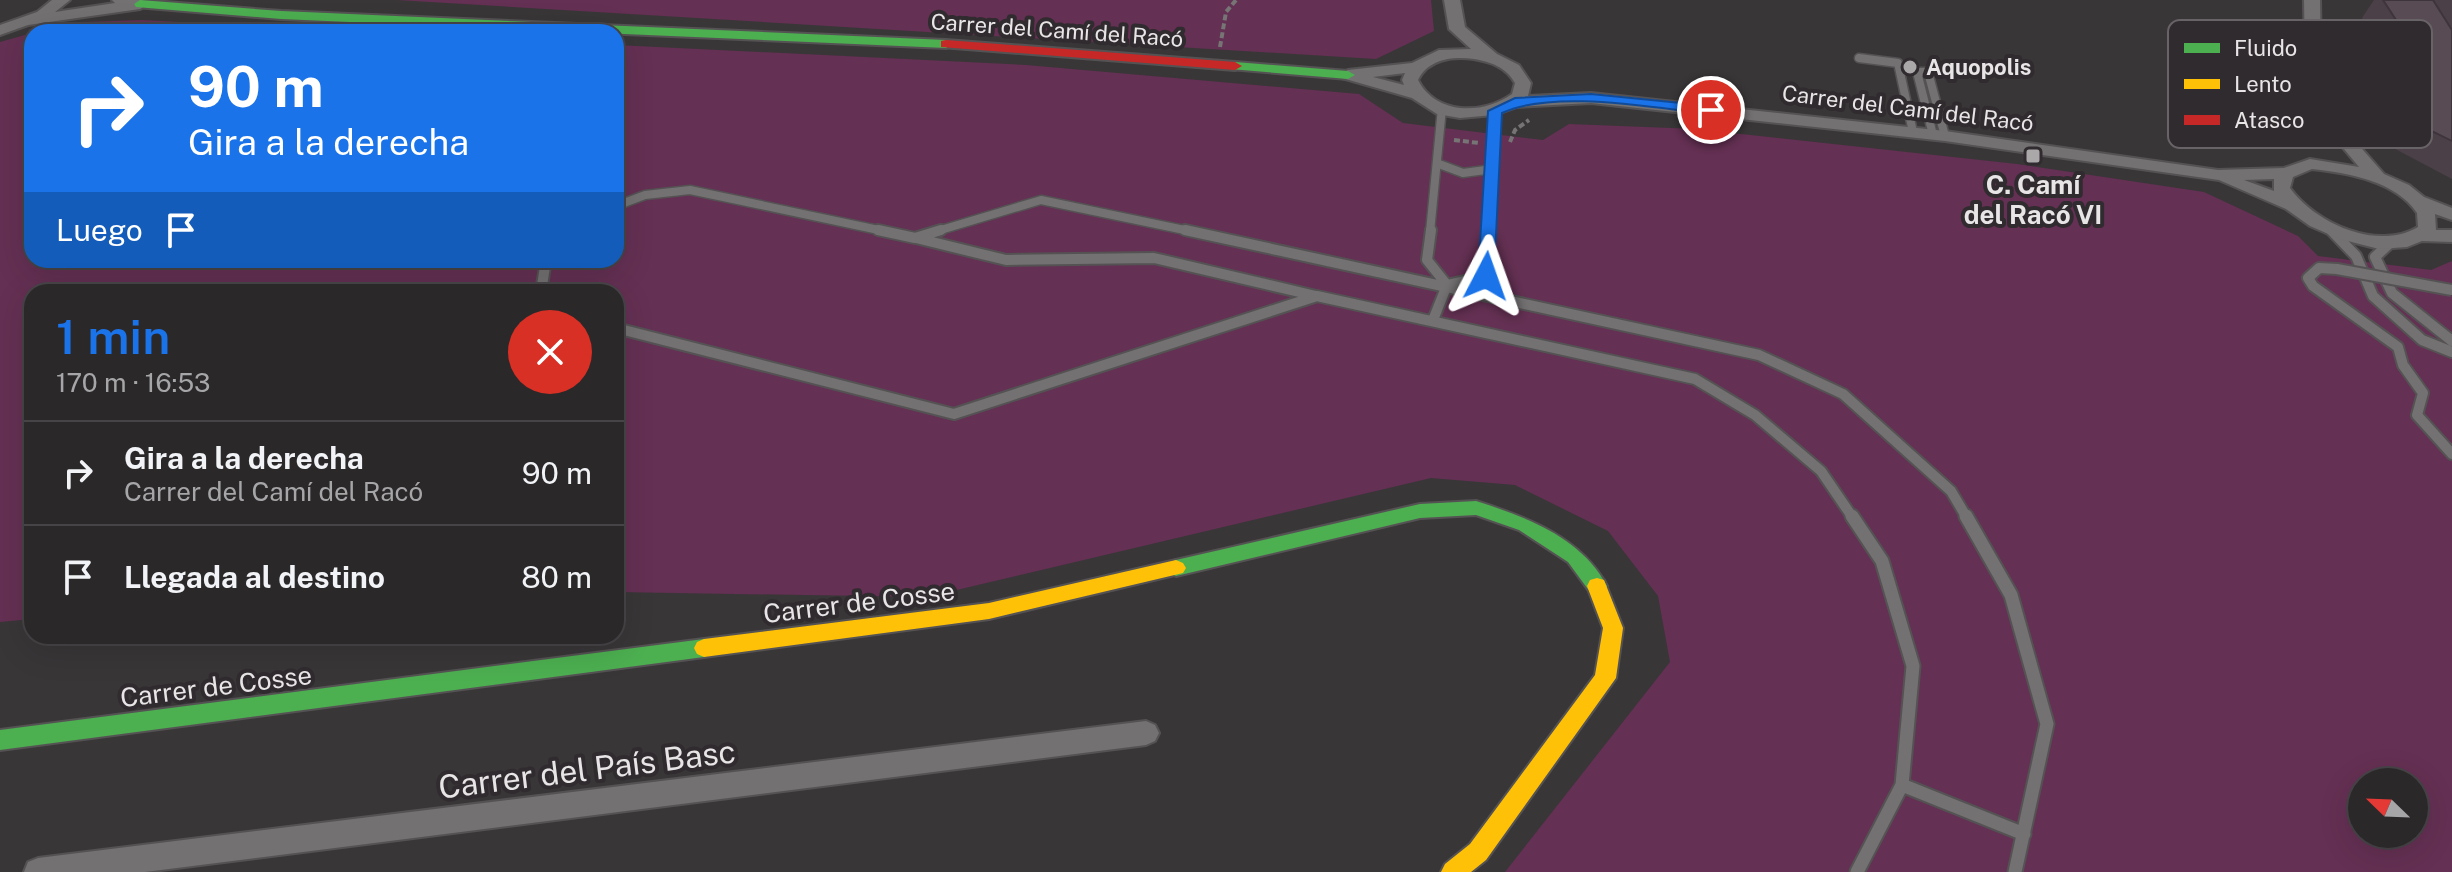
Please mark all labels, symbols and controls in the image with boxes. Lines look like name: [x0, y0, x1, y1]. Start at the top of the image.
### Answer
street label: Carrer del Camí del Racó: [930, 8, 1184, 52]
legend: [2168, 20, 2432, 148]
text: Fluido: [2234, 35, 2297, 61]
text: 90 m: [188, 54, 324, 120]
place label: Aquopolis: [1926, 54, 2031, 80]
icon: right: [56, 56, 160, 160]
marker: Aquopolis: [1901, 58, 1919, 76]
text: Lento: [2234, 71, 2292, 97]
pin: [1677, 76, 1745, 144]
street label: Carrer del Camí del Racó: [1781, 80, 2035, 136]
icon: arrive: [1689, 88, 1733, 132]
text: Atasco: [2234, 107, 2304, 133]
text: Gira a la derecha: [188, 121, 469, 163]
marker: C. Camí del Racó VI: [2024, 147, 2042, 165]
place label: C. Camí del Racó VI: [1964, 169, 2102, 230]
icon: arrive: [159, 208, 203, 252]
text: Luego: [56, 212, 143, 248]
position arrow: [1444, 234, 1528, 318]
text: 1 min: [56, 308, 170, 365]
button: close: [508, 310, 592, 394]
text: 170 m · 16:53: [56, 367, 211, 398]
text: Gira a la derecha: [124, 440, 364, 476]
icon: right: [56, 451, 100, 495]
text: 90 m: [522, 455, 592, 491]
text: Carrer del Camí del Racó: [124, 476, 423, 507]
icon: arrive: [56, 555, 100, 599]
text: Llegada al destino: [124, 559, 385, 595]
text: 80 m: [521, 559, 592, 595]
street label: Carrer de Cosse: [761, 575, 957, 629]
street label: Carrer de Cosse: [118, 659, 314, 713]
street label: Carrer del País Basc: [436, 732, 738, 806]
north arrow: [2348, 768, 2428, 848]
map controls: [2348, 768, 2428, 848]

